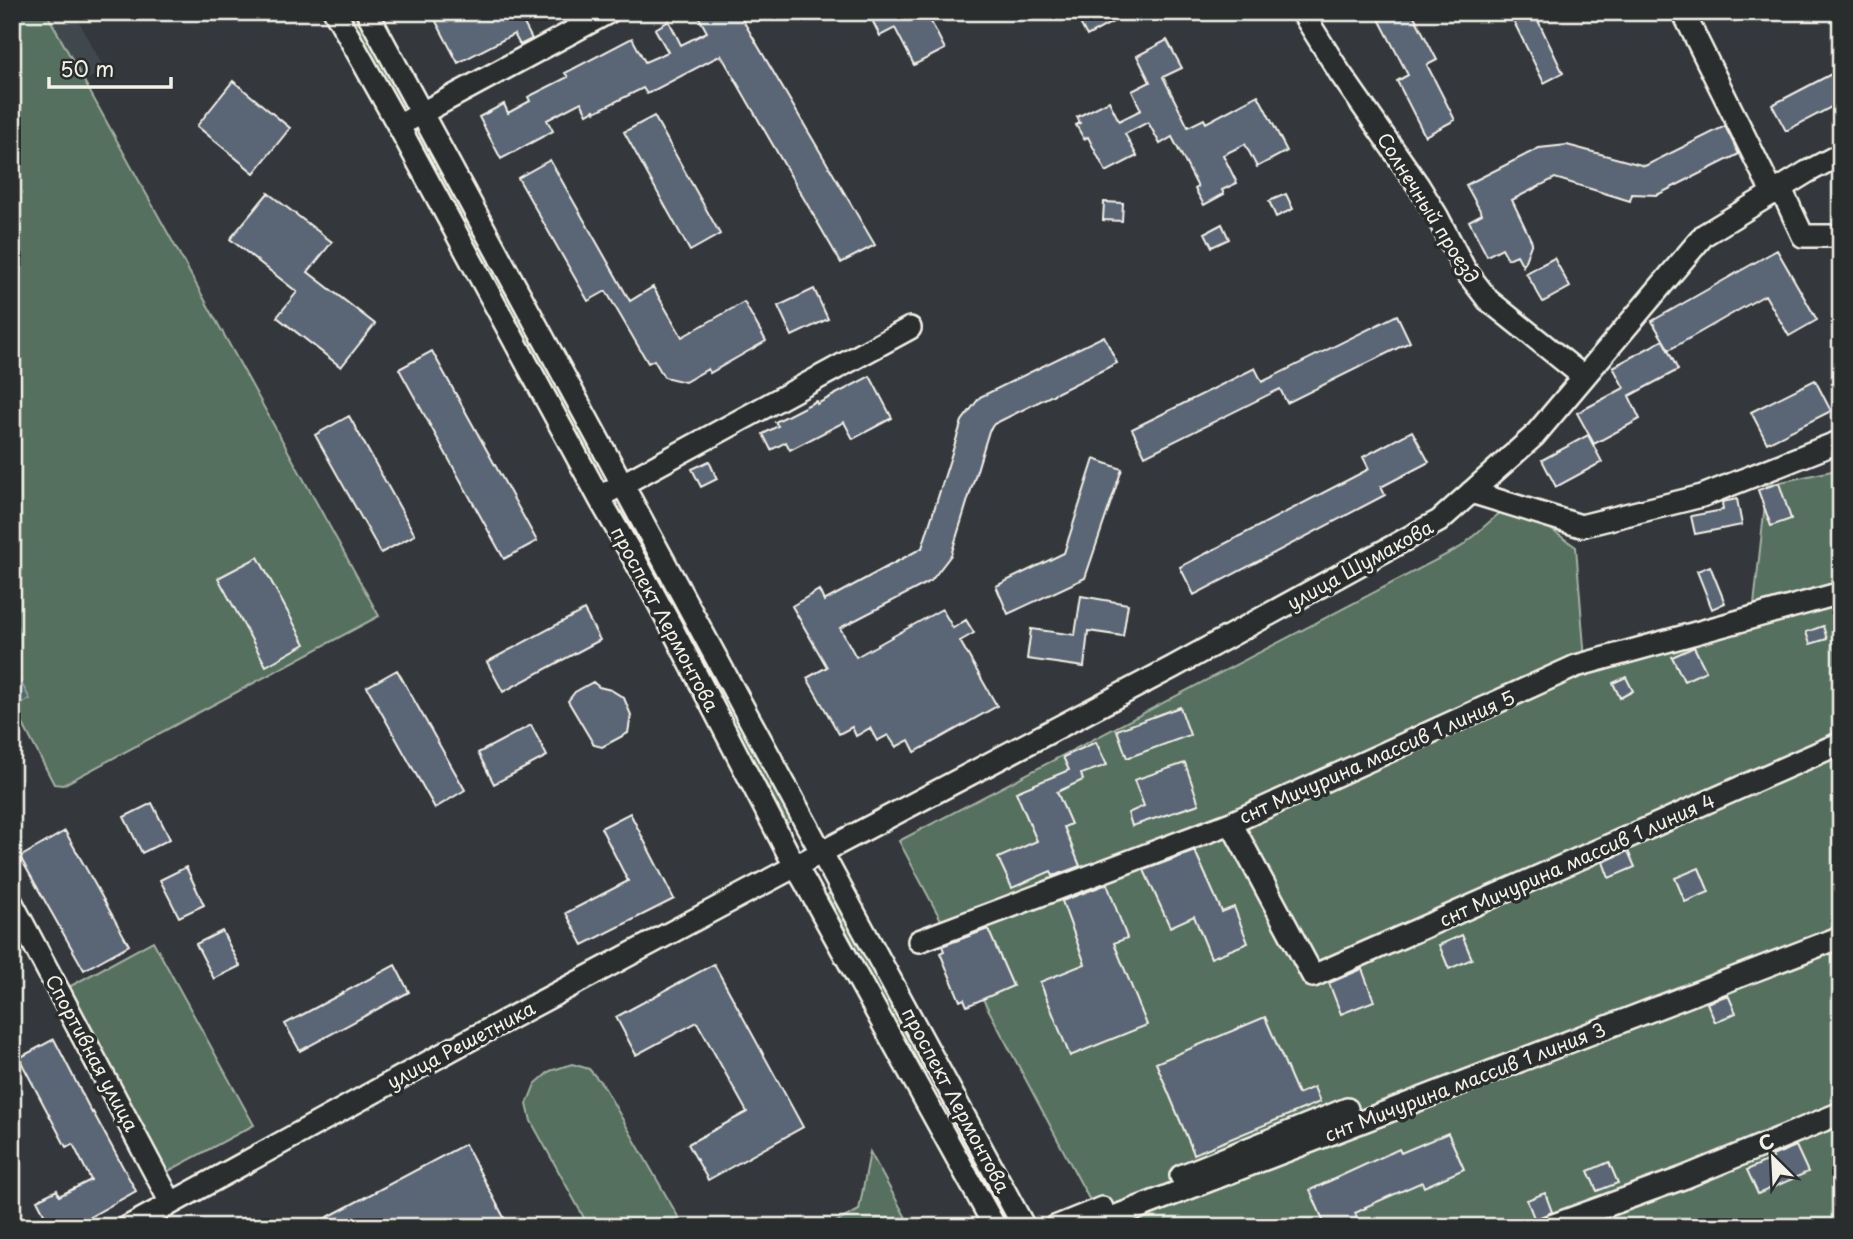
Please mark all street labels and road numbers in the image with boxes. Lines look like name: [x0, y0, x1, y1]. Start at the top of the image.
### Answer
street label: Солнечный проезд: [1371, 127, 1487, 288]
street label: улица Шумакова: [1281, 512, 1438, 616]
street label: проспект Лермонтова: [605, 521, 727, 716]
street label: снт Мичурина массив 1 линия 5: [1234, 682, 1519, 830]
street label: снт Мичурина массив 1 линия 4: [1434, 785, 1719, 933]
street label: Спортивная улица: [40, 969, 146, 1136]
street label: улица Решетника: [381, 993, 540, 1095]
street label: проспект Лермонтова: [896, 1002, 1018, 1197]
street label: снт Мичурина массив 1 линия 3: [1320, 1014, 1609, 1148]

